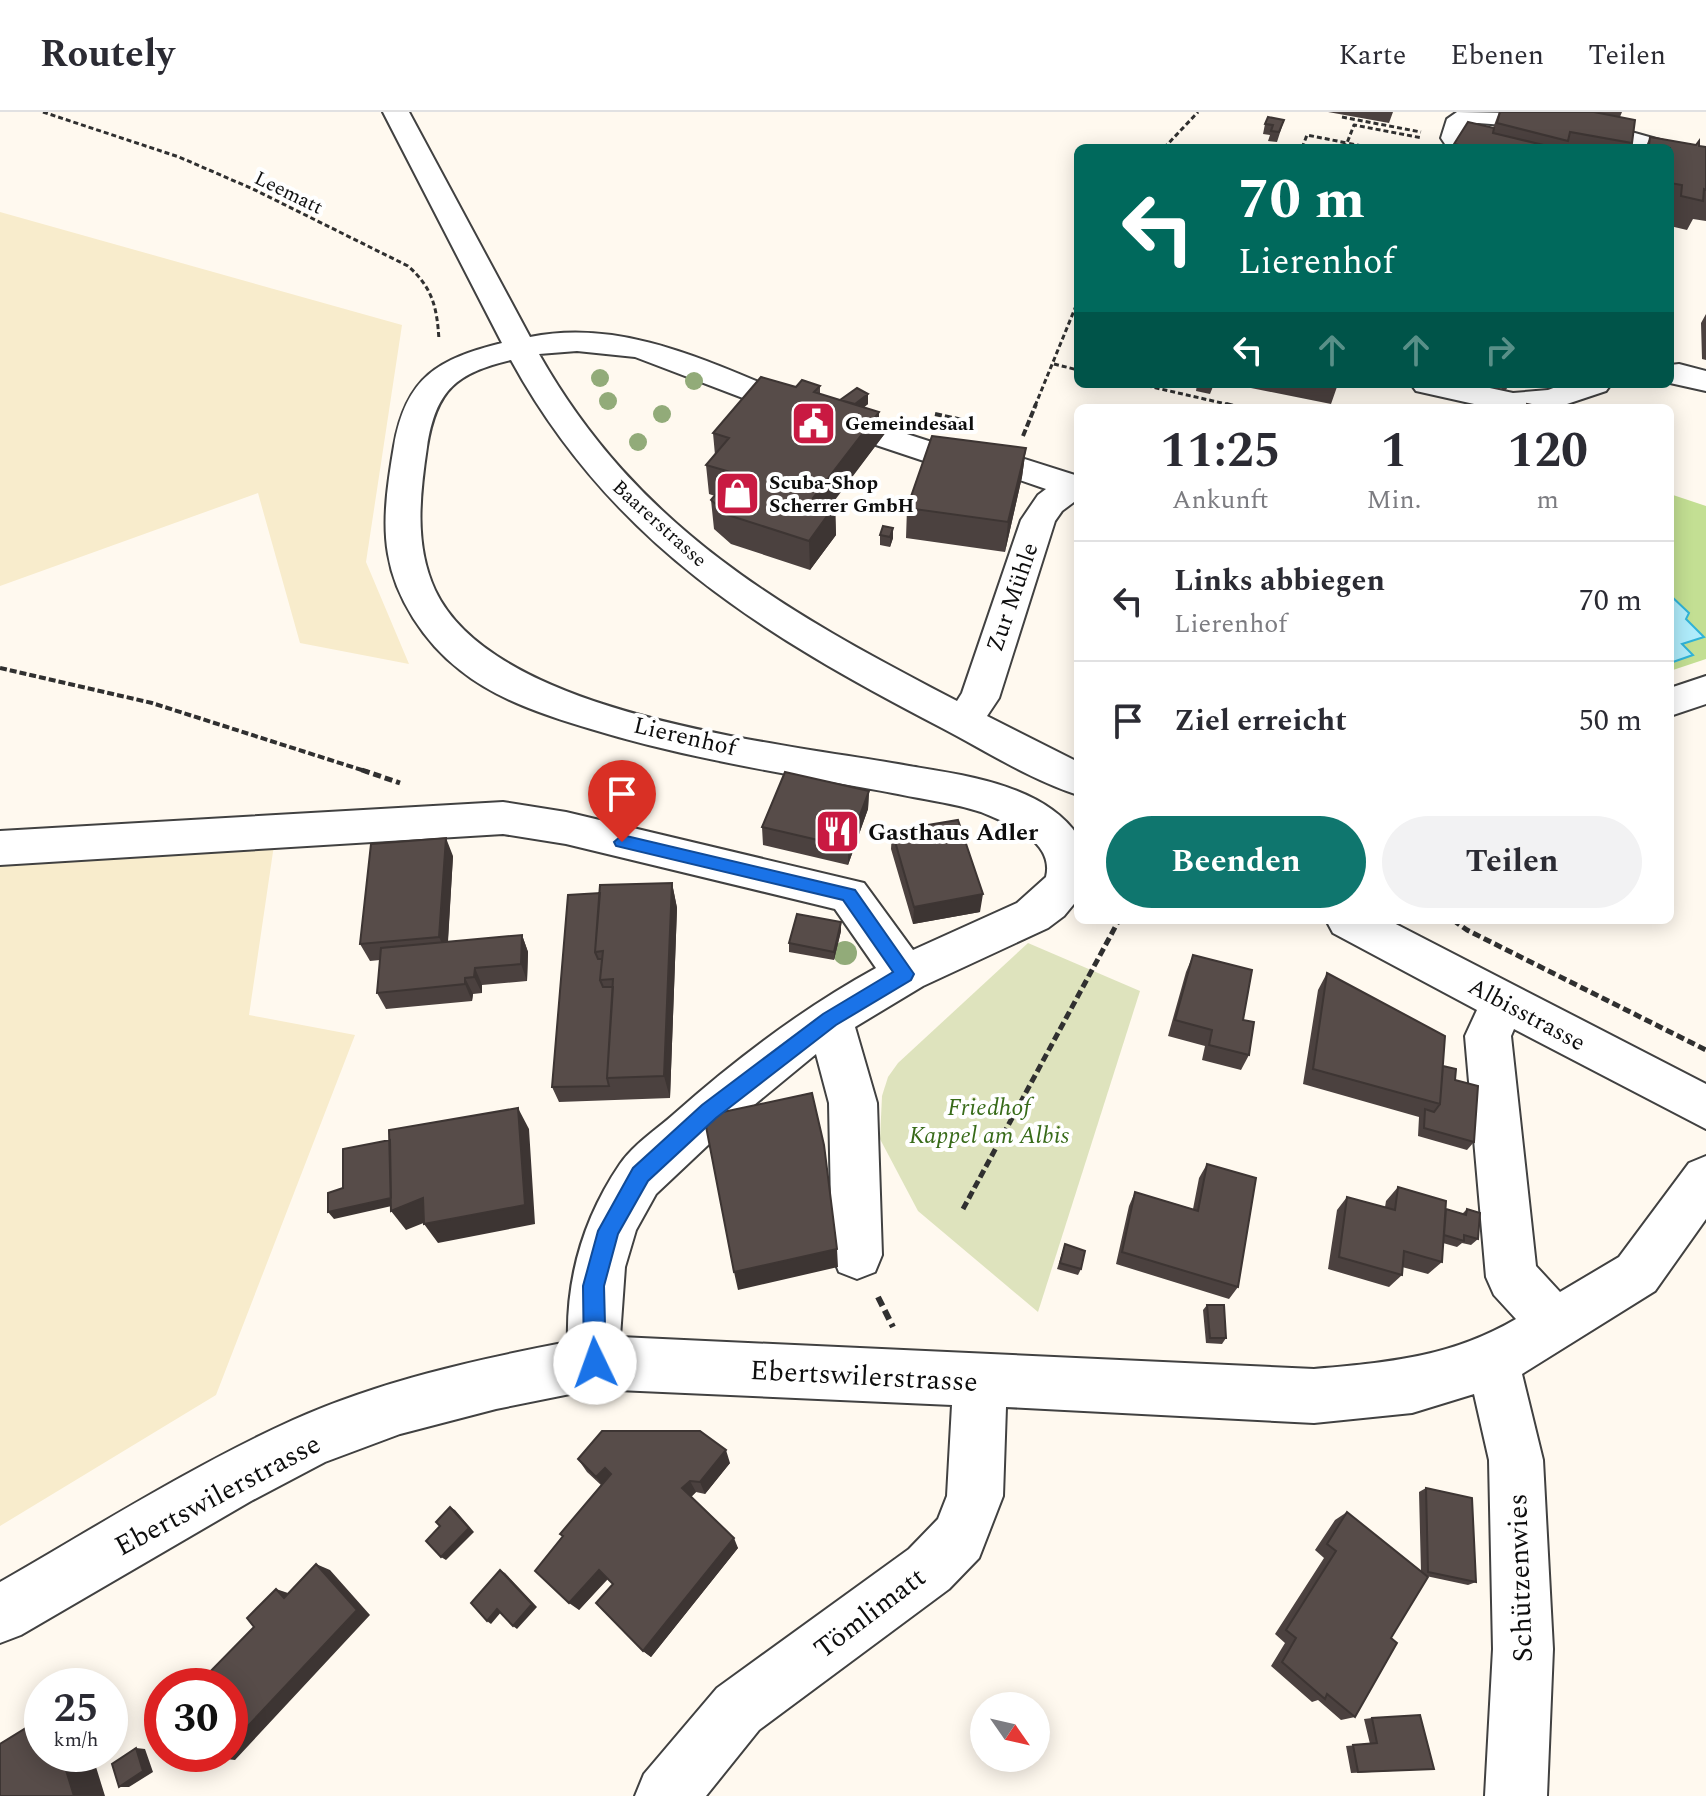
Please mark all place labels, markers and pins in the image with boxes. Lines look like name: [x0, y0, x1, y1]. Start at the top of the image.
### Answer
public building icon: Gemeindesaal: [790, 399, 838, 447]
place label: Gemeindesaal: [845, 409, 975, 439]
place label: Scuba-Shop Scherrer GmbH: [769, 468, 914, 521]
shop icon: Scuba-Shop Scherrer GmbH: [714, 470, 762, 518]
pin: [588, 760, 656, 842]
restaurant icon: Gasthaus Adler: [813, 808, 861, 856]
place label: Gasthaus Adler: [868, 815, 1039, 851]

